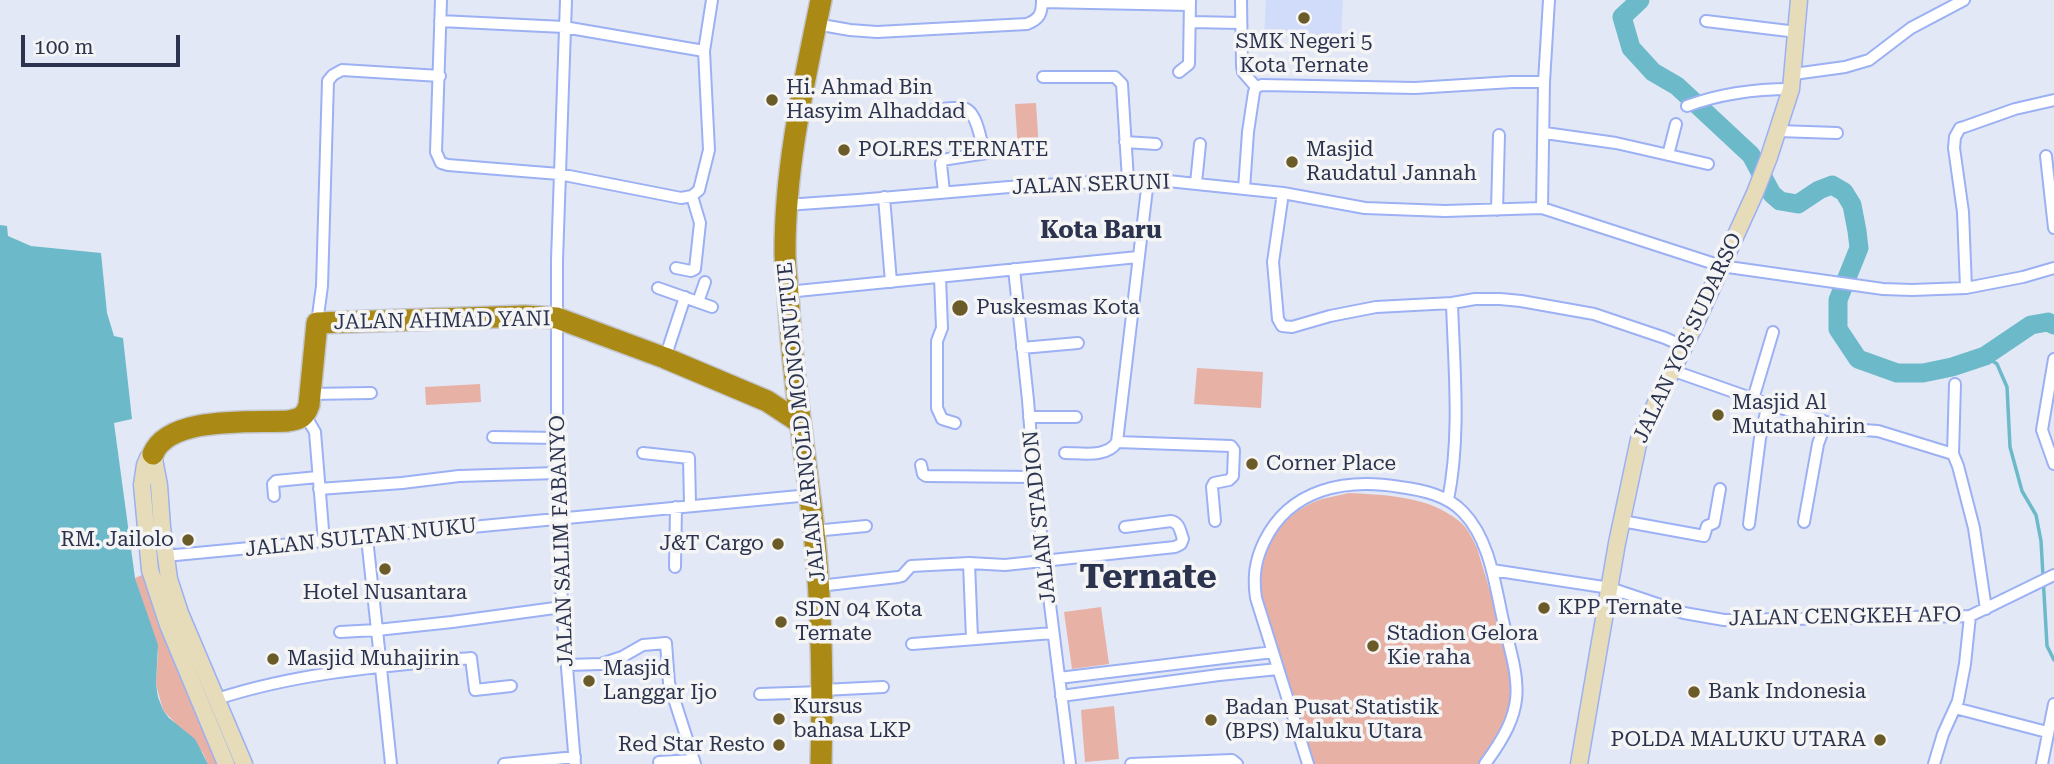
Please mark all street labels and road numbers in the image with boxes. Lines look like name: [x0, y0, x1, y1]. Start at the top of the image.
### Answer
street label: JALAN SERUNI: [1011, 170, 1171, 200]
street label: JALAN YOS SUDARSO: [1628, 229, 1748, 447]
street label: JALAN ARNOLD MONONUTUE: [773, 261, 831, 583]
street label: JALAN AHMAD YANI: [333, 307, 551, 335]
street label: JALAN SALIM FABANYO: [545, 415, 579, 667]
street label: JALAN STADION: [1018, 429, 1062, 605]
street label: JALAN SULTAN NUKU: [244, 513, 478, 563]
street label: JALAN CENGKEH AFO: [1728, 602, 1962, 632]

